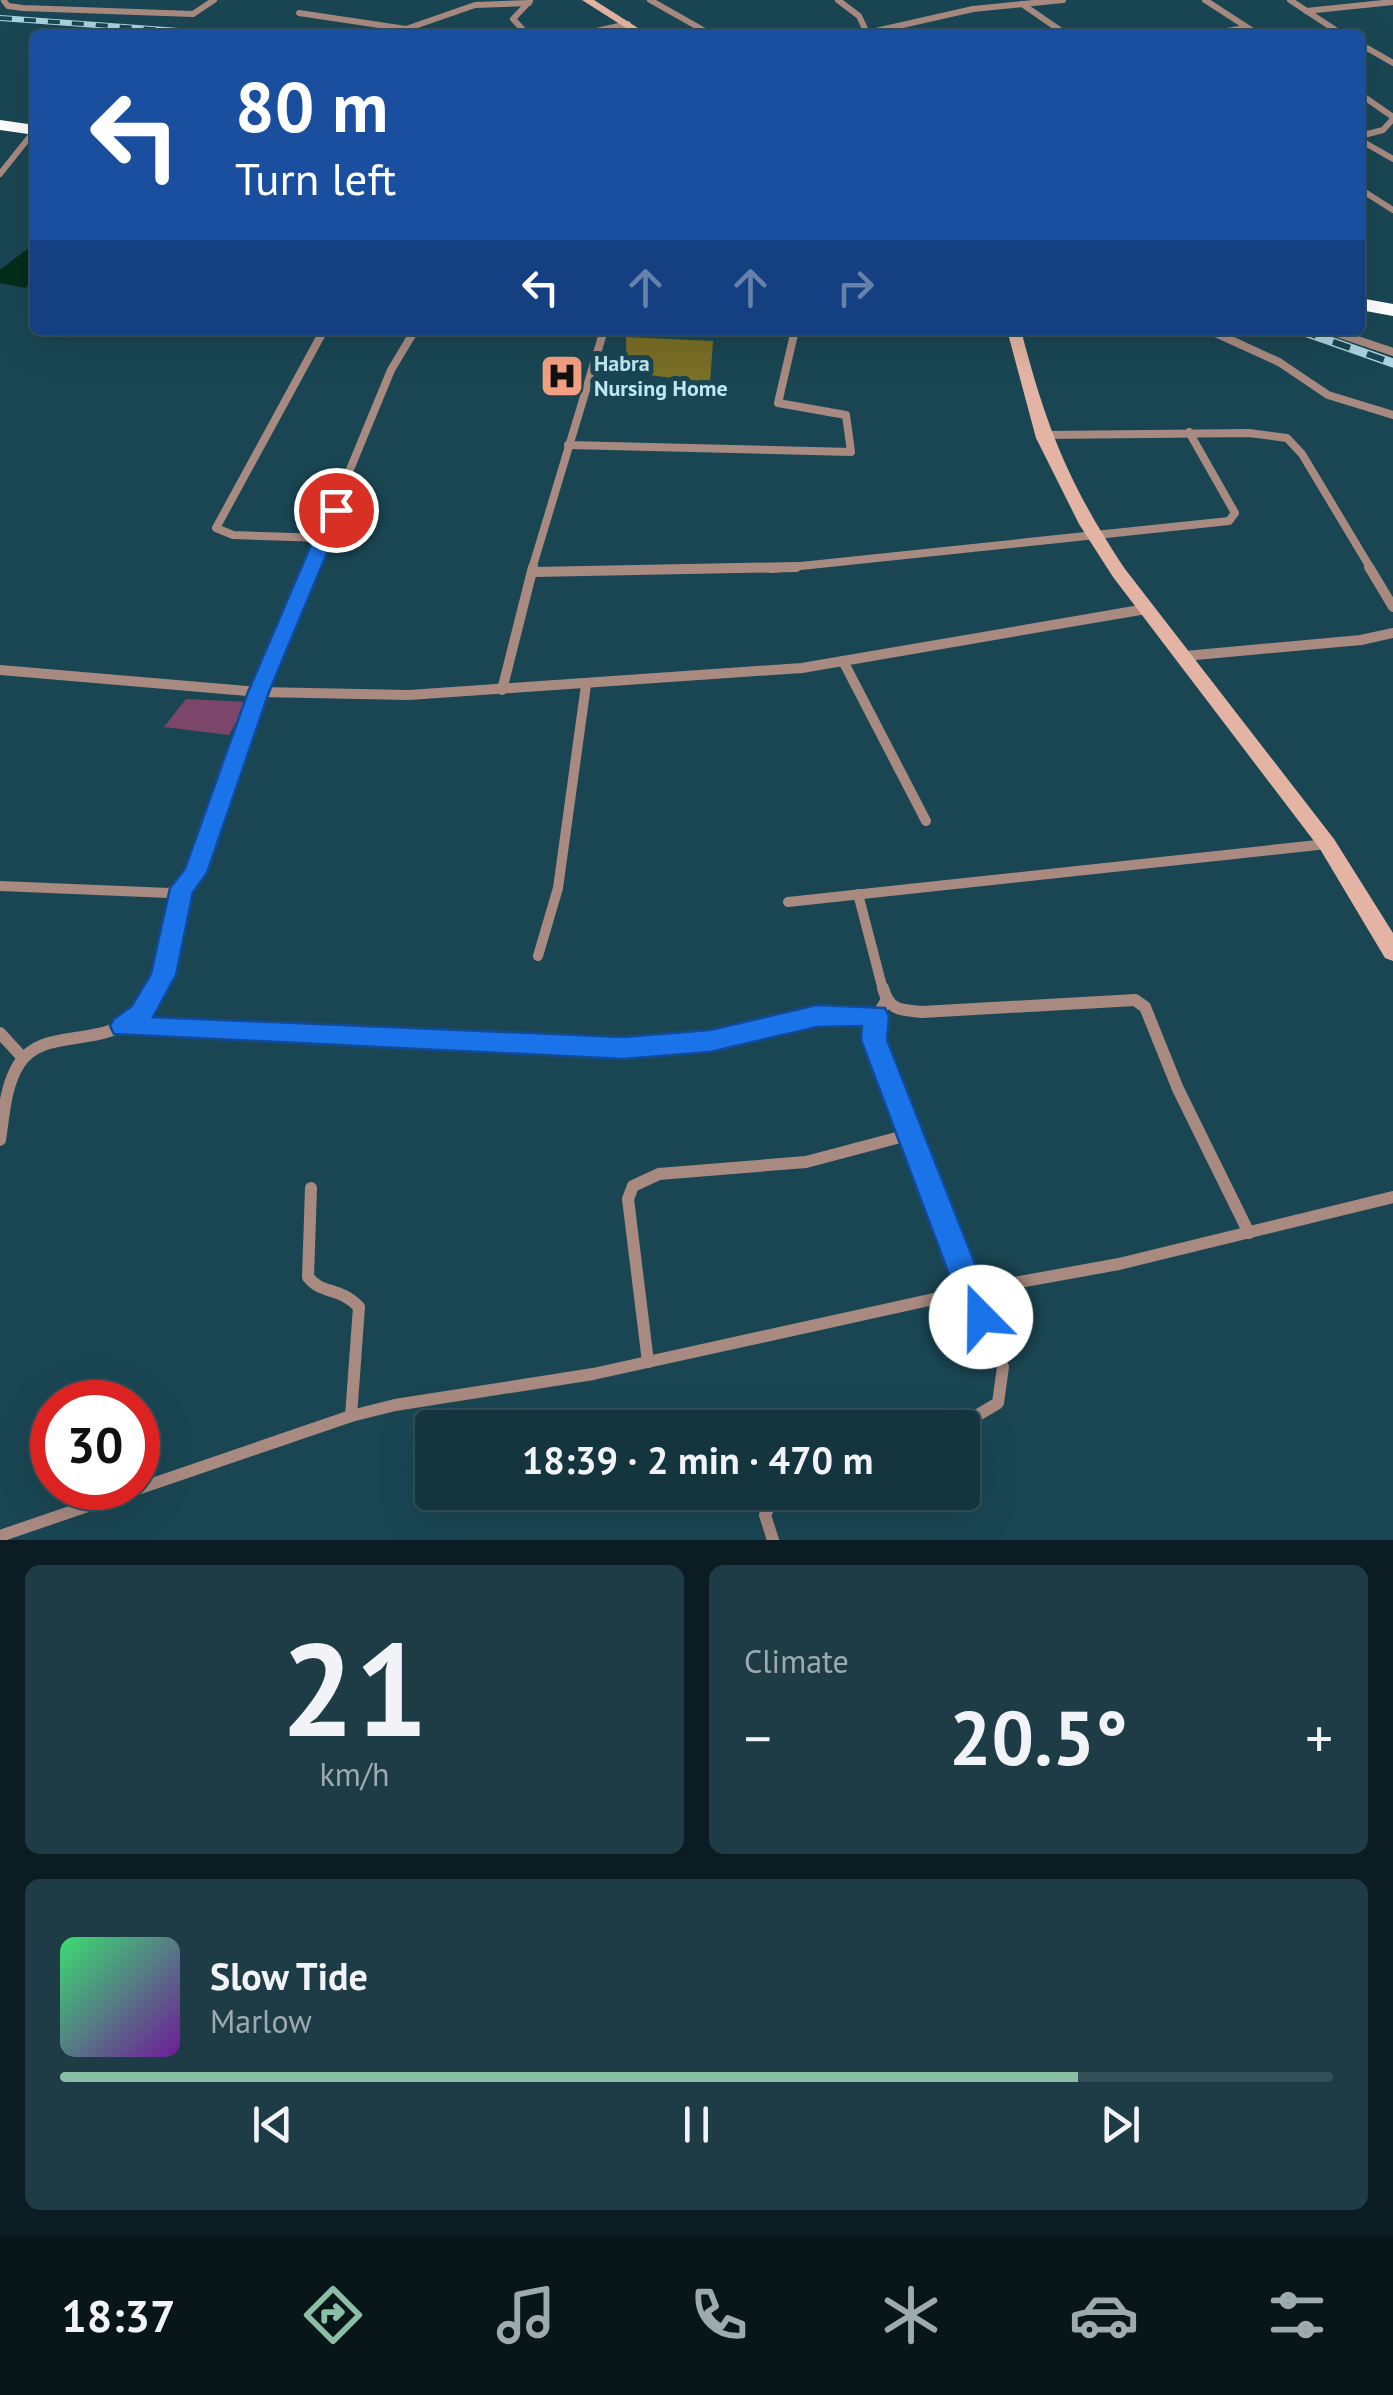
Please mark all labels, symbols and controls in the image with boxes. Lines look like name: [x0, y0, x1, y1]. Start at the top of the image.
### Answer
text: 80 m: [235, 61, 388, 151]
icon: left: [70, 70, 200, 200]
text: Turn left: [235, 149, 396, 207]
icon: left: [513, 260, 568, 315]
icon: ahead: [618, 260, 673, 315]
icon: ahead: [723, 260, 778, 315]
icon: right: [828, 260, 883, 315]
place label: Habra Nursing Home: [594, 349, 728, 402]
hospital icon: Habra Nursing Home: [539, 353, 585, 399]
pin: [294, 468, 379, 553]
icon: arrive: [309, 483, 364, 538]
position arrow: [929, 1265, 1033, 1369]
speed limit sign: 30: [30, 1380, 160, 1510]
text: 18:39 · 2 min · 470 m: [522, 1435, 873, 1484]
text: 21: [281, 1604, 428, 1772]
text: Climate: [744, 1640, 849, 1682]
text: 20.5°: [949, 1689, 1128, 1786]
text: −: [744, 1702, 772, 1773]
text: +: [1305, 1702, 1333, 1773]
text: km/h: [319, 1753, 390, 1795]
text: Slow Tide: [210, 1951, 368, 2000]
text: Marlow: [210, 2000, 312, 2042]
icon: previous: [245, 2097, 300, 2152]
icon: pause: [669, 2097, 724, 2152]
icon: next: [1093, 2097, 1148, 2152]
icon: directions: [298, 2280, 368, 2350]
icon: music: [491, 2280, 561, 2350]
icon: phone: [684, 2280, 754, 2350]
icon: climate: [876, 2280, 946, 2350]
icon: car: [1069, 2280, 1139, 2350]
icon: filters: [1262, 2280, 1332, 2350]
text: 18:37: [61, 2286, 176, 2344]

